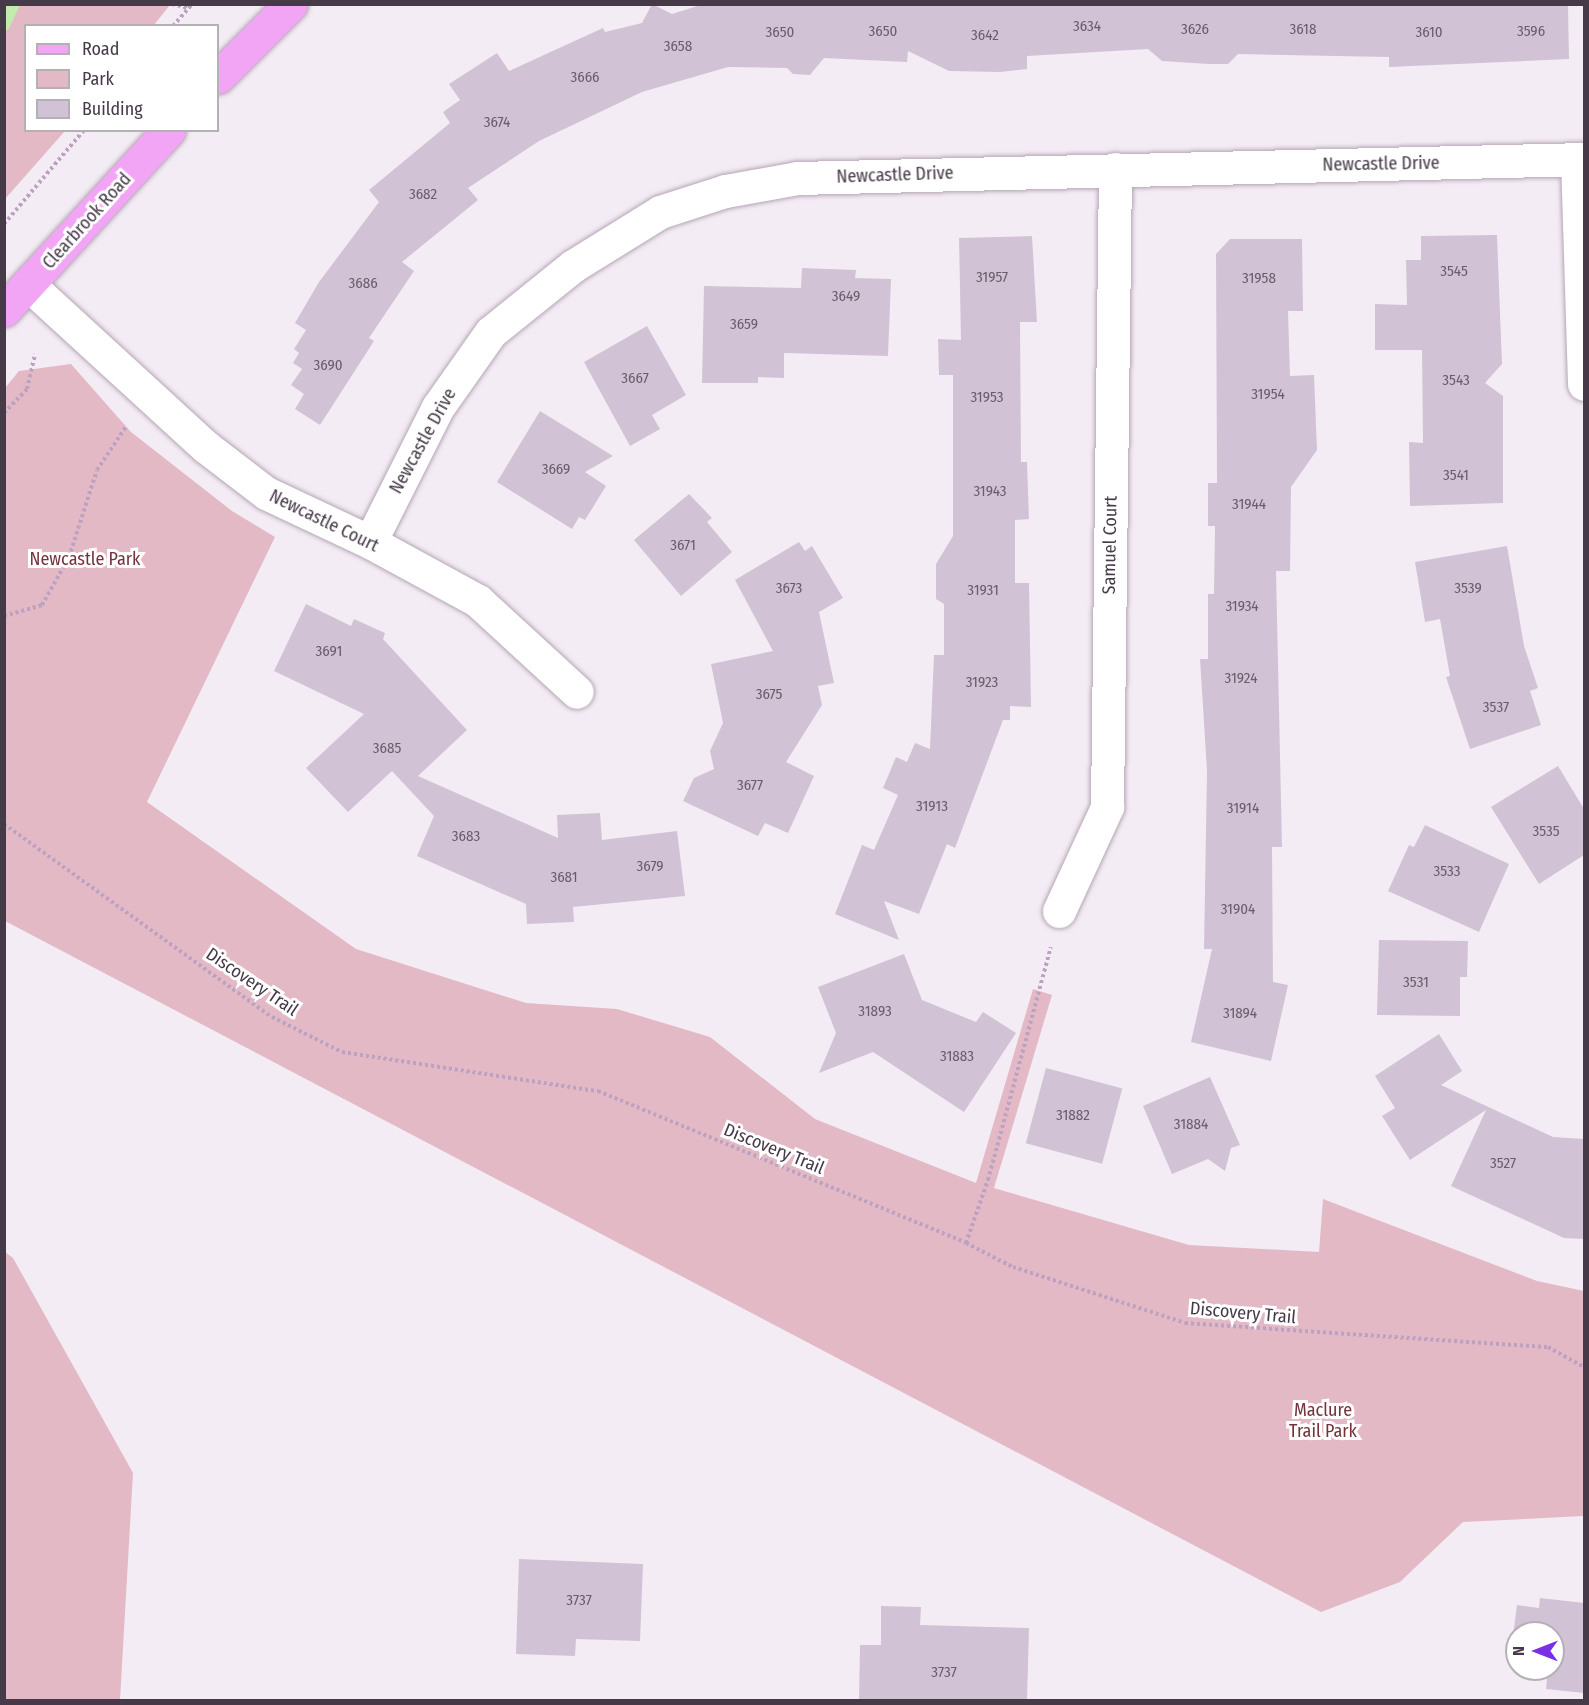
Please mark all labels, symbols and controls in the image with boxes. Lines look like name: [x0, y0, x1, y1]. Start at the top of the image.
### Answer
house number: 3634: [1073, 18, 1101, 36]
house number: 3626: [1181, 21, 1209, 39]
house number: 3618: [1290, 21, 1316, 39]
house number: 3650: [869, 23, 897, 41]
house number: 3596: [1517, 23, 1545, 41]
legend: [24, 24, 219, 132]
house number: 3650: [766, 24, 794, 42]
house number: 3610: [1415, 24, 1443, 42]
house number: 3642: [971, 27, 999, 45]
text: Road: [82, 38, 119, 60]
house number: 3658: [664, 38, 692, 56]
text: Park: [82, 68, 114, 90]
house number: 3666: [570, 69, 600, 87]
text: Building: [82, 98, 143, 120]
house number: 3674: [484, 114, 510, 132]
street label: Newcastle Drive: [1322, 152, 1440, 176]
street label: Newcastle Drive: [836, 162, 954, 188]
street label: Clearbrook Road: [38, 169, 136, 273]
house number: 3682: [409, 186, 437, 204]
house number: 3545: [1440, 263, 1468, 281]
house number: 31957: [976, 269, 1008, 287]
house number: 31958: [1242, 270, 1276, 288]
house number: 3686: [348, 275, 378, 293]
house number: 3649: [832, 288, 860, 306]
house number: 3659: [730, 316, 758, 334]
house number: 3690: [313, 357, 343, 375]
house number: 3667: [621, 370, 649, 388]
house number: 3543: [1442, 372, 1470, 390]
street label: Newcastle Drive: [385, 385, 461, 497]
house number: 31954: [1251, 386, 1285, 404]
house number: 31953: [970, 389, 1004, 407]
house number: 3669: [542, 461, 570, 479]
house number: 3541: [1443, 467, 1469, 485]
house number: 31943: [973, 483, 1007, 501]
street label: Newcastle Court: [266, 485, 382, 557]
street label: Samuel Court: [1098, 495, 1122, 595]
house number: 31944: [1232, 496, 1266, 514]
house number: 3671: [670, 537, 696, 555]
park label: Newcastle Park: [30, 548, 140, 570]
house number: 3673: [776, 580, 802, 598]
house number: 3539: [1454, 580, 1482, 598]
house number: 31931: [967, 582, 999, 600]
house number: 31934: [1225, 598, 1259, 616]
house number: 3691: [316, 643, 342, 661]
house number: 31924: [1225, 670, 1257, 688]
house number: 31923: [966, 674, 998, 692]
house number: 3675: [756, 686, 782, 704]
house number: 3537: [1483, 699, 1509, 717]
house number: 3685: [373, 740, 401, 758]
house number: 3677: [737, 777, 763, 795]
house number: 31913: [916, 798, 948, 816]
house number: 31914: [1227, 800, 1259, 818]
house number: 3535: [1532, 823, 1560, 841]
house number: 3683: [452, 828, 480, 846]
house number: 3679: [636, 858, 664, 876]
house number: 3533: [1433, 863, 1461, 881]
house number: 3681: [550, 869, 578, 887]
house number: 31904: [1221, 901, 1255, 919]
street label: Discovery Trail: [202, 943, 302, 1021]
house number: 3531: [1403, 974, 1429, 992]
house number: 31893: [858, 1003, 892, 1021]
house number: 31894: [1223, 1005, 1257, 1023]
house number: 31883: [940, 1048, 974, 1066]
house number: 31882: [1056, 1107, 1090, 1125]
house number: 31884: [1174, 1116, 1208, 1134]
street label: Discovery Trail: [721, 1119, 827, 1179]
house number: 3527: [1490, 1155, 1516, 1173]
street label: Discovery Trail: [1189, 1298, 1297, 1328]
park label: Maclure Trail Park: [1289, 1400, 1357, 1442]
house number: 3737: [566, 1592, 592, 1610]
north arrow: [1505, 1621, 1565, 1681]
text: N: [1509, 1646, 1528, 1656]
house number: 3737: [931, 1664, 957, 1682]

